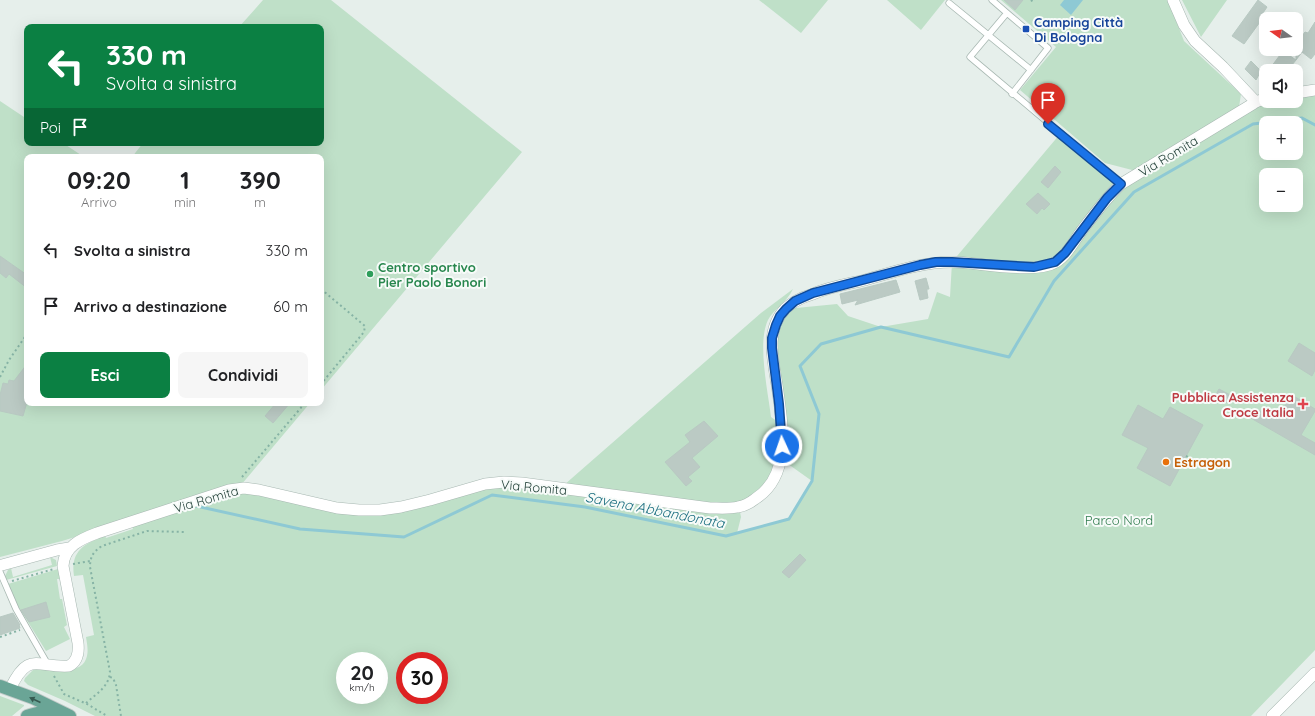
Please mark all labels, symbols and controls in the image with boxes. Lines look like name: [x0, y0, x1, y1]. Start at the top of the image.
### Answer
north arrow: [1259, 12, 1303, 56]
map controls: [1259, 12, 1303, 212]
place label: Camping Città Di Bologna: [1034, 14, 1123, 45]
marker: Camping Città Di Bologna: [1021, 24, 1031, 34]
text: 330 m: [106, 37, 187, 72]
icon: left: [40, 40, 92, 92]
button: sound: [1259, 64, 1303, 108]
text: Svolta a sinistra: [106, 72, 237, 95]
pin: [1031, 83, 1065, 124]
icon: arrive: [1037, 89, 1059, 111]
icon: arrive: [69, 116, 91, 138]
button: +: [1259, 116, 1303, 160]
text: Poi: [40, 118, 61, 137]
street label: Via Romita: [1135, 132, 1201, 180]
text: 09:20: [67, 165, 131, 195]
text: 1: [180, 165, 190, 195]
text: 390: [239, 165, 281, 195]
button: −: [1259, 168, 1303, 212]
text: Arrivo: [81, 194, 117, 210]
text: min: [174, 194, 196, 210]
text: m: [254, 194, 266, 210]
icon: left: [40, 239, 62, 261]
text: Svolta a sinistra: [74, 241, 190, 260]
text: 330 m: [266, 241, 308, 260]
place label: Centro sportivo Pier Paolo Bonori: [378, 259, 486, 290]
marker: Centro sportivo Pier Paolo Bonori: [365, 269, 375, 279]
icon: arrive: [40, 295, 62, 317]
text: Arrivo a destinazione: [74, 297, 227, 316]
text: 60 m: [273, 297, 308, 316]
button: Esci: [40, 352, 170, 398]
button: Condividi: [178, 352, 308, 398]
place label: Pubblica Assistenza Croce Italia: [1172, 389, 1294, 420]
marker: Pubblica Assistenza Croce Italia: [1297, 398, 1309, 410]
position arrow: [761, 425, 803, 467]
place label: Estragon: [1174, 454, 1231, 470]
marker: Estragon: [1161, 457, 1171, 467]
street label: Via Romita: [500, 476, 568, 498]
street label: Via Romita: [172, 482, 240, 516]
water label: Savena Abbandonata: [584, 488, 727, 533]
park label: Parco Nord: [1085, 512, 1153, 528]
speed limit sign: 30: [396, 652, 448, 704]
text: 20: [350, 660, 374, 685]
text: km/h: [349, 681, 375, 694]
one-way arrow: [29, 696, 41, 702]

